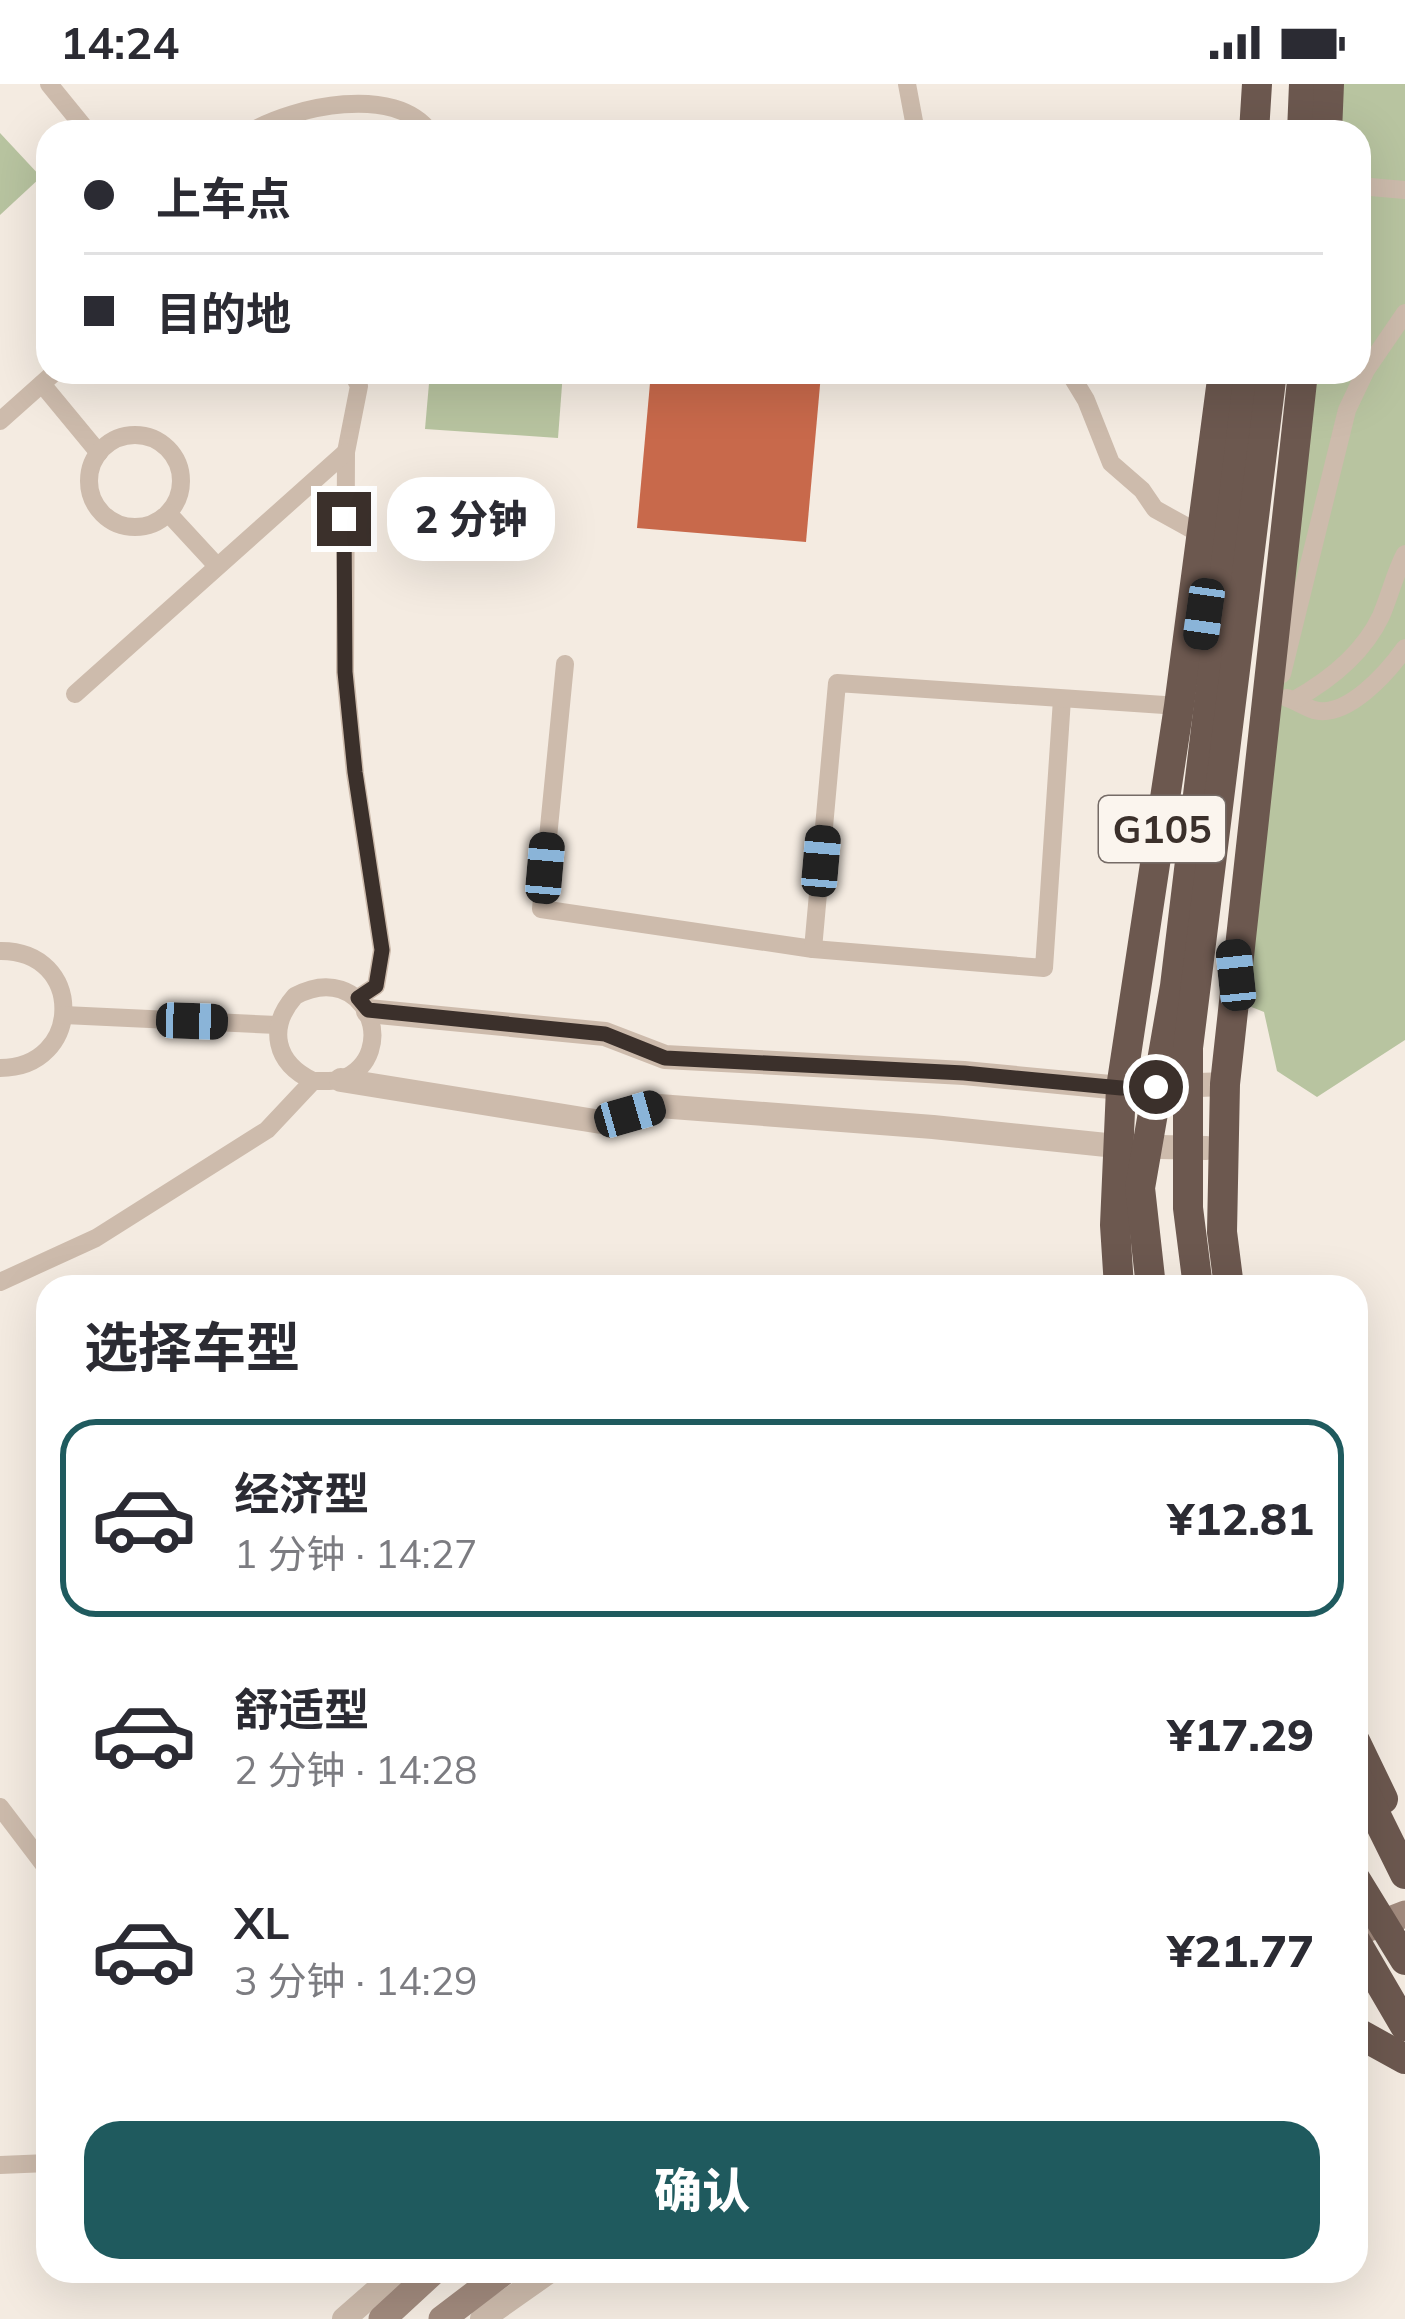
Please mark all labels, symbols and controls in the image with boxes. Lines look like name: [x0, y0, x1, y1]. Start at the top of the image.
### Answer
text: 14:24: [60, 14, 179, 70]
text: 上车点: [156, 170, 291, 226]
text: 目的地: [156, 285, 291, 341]
callout: 2 分钟: [386, 477, 554, 561]
route end: [317, 492, 371, 546]
text: 2 分钟: [415, 494, 527, 543]
car: [1181, 576, 1227, 652]
road number: G105: [1099, 796, 1225, 862]
car: [800, 824, 842, 898]
car: [524, 831, 566, 905]
car: [1214, 937, 1258, 1013]
car: [155, 1002, 229, 1040]
route start: [1129, 1060, 1183, 1114]
car: [590, 1087, 670, 1141]
text: 选择车型: [84, 1313, 300, 1381]
icon: car: [90, 1464, 198, 1572]
text: 经济型: [234, 1465, 369, 1521]
text: ¥12.81: [1167, 1490, 1314, 1546]
text: 1 分钟 · 14:27: [234, 1529, 477, 1578]
icon: car: [90, 1680, 198, 1788]
text: 舒适型: [234, 1681, 369, 1737]
text: ¥17.29: [1167, 1706, 1314, 1762]
text: 2 分钟 · 14:28: [234, 1745, 477, 1794]
text: XL: [234, 1894, 289, 1950]
icon: car: [90, 1896, 198, 2004]
text: ¥21.77: [1167, 1922, 1314, 1978]
text: 3 分钟 · 14:29: [234, 1956, 477, 2005]
button: 确认: [84, 2121, 1320, 2259]

